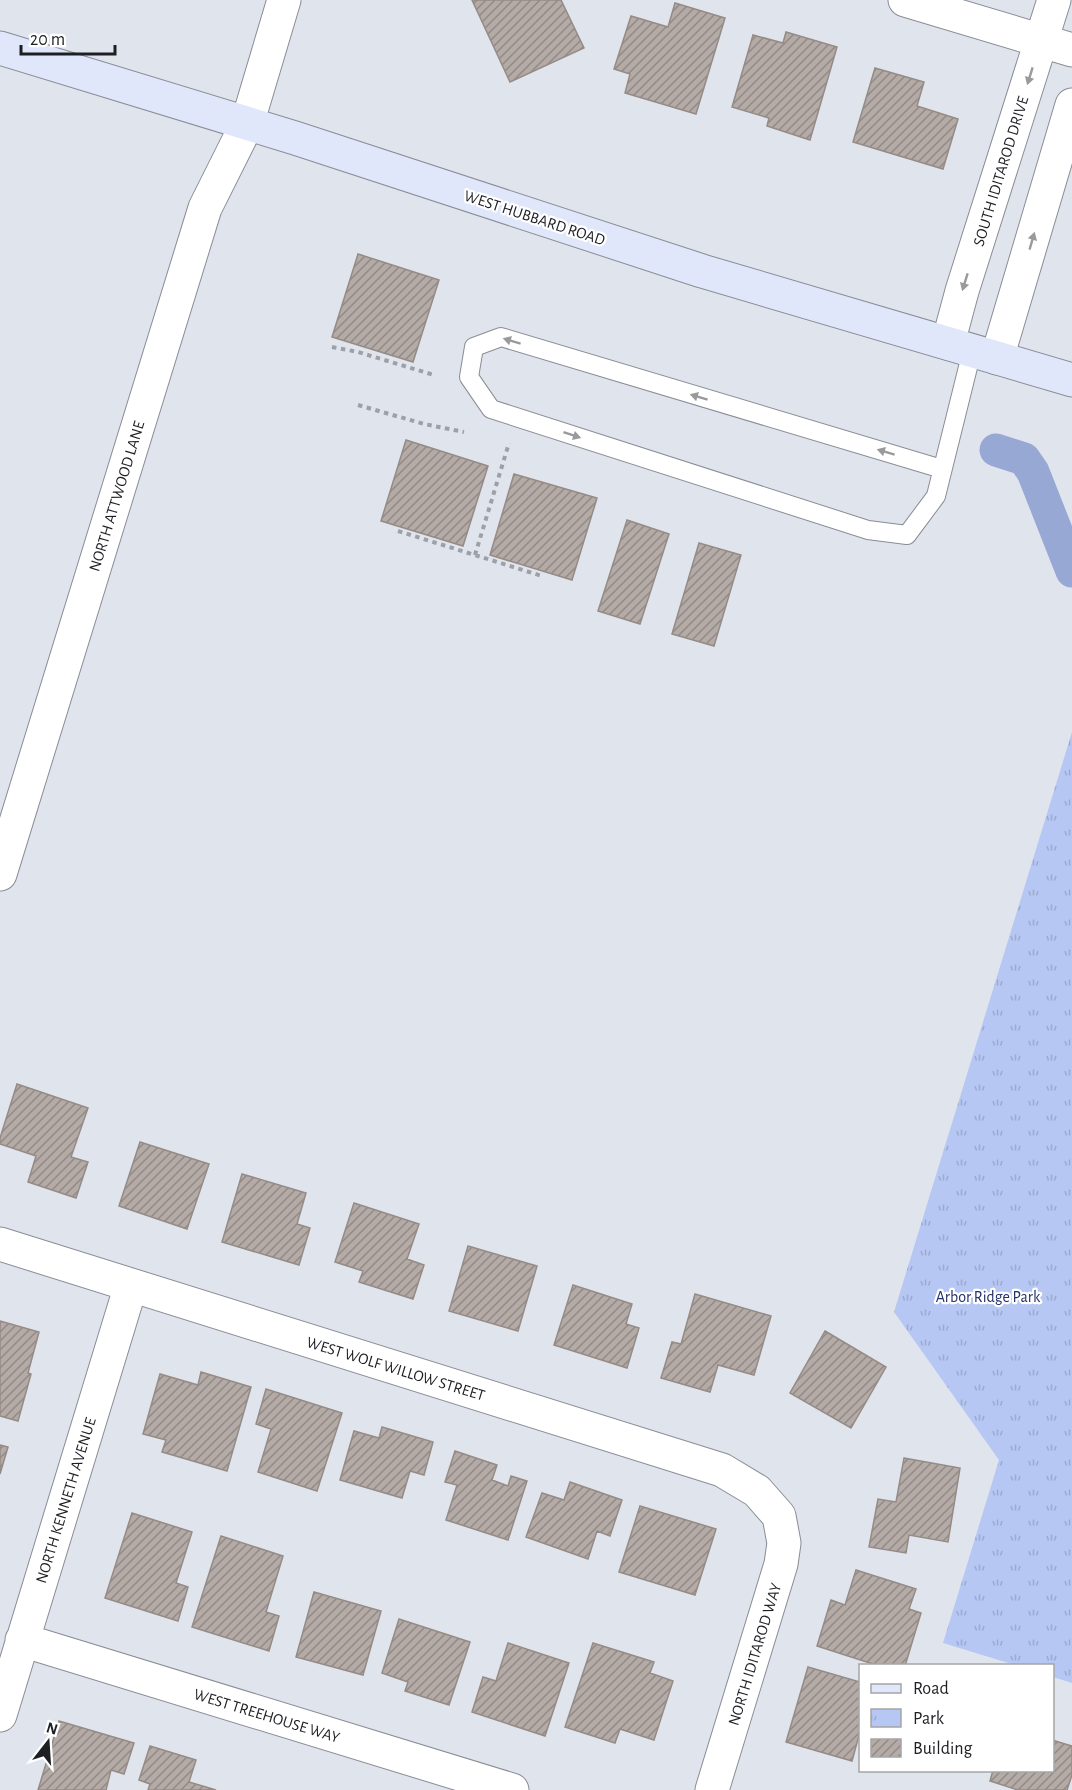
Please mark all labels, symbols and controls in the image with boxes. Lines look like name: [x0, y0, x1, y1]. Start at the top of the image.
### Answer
scale bar: [21, 18, 116, 56]
text: 20 m: [30, 31, 65, 49]
one-way arrow: [1025, 67, 1034, 85]
street label: SOUTH IDITAROD DRIVE: [971, 94, 1031, 248]
street label: WEST HUBBARD ROAD: [462, 188, 607, 248]
one-way arrow: [1028, 232, 1037, 250]
one-way arrow: [960, 273, 969, 291]
one-way arrow: [503, 336, 521, 345]
one-way arrow: [690, 392, 708, 401]
street label: NORTH ATTWOOD LANE: [86, 419, 148, 573]
one-way arrow: [563, 431, 581, 440]
one-way arrow: [877, 447, 895, 456]
park label: Arbor Ridge Park: [936, 1289, 1041, 1305]
street label: WEST WOLF WILLOW STREET: [305, 1334, 487, 1404]
street label: NORTH KENNETH AVENUE: [33, 1415, 99, 1585]
street label: NORTH IDITAROD WAY: [726, 1581, 784, 1727]
legend: [859, 1664, 1054, 1772]
text: Road: [913, 1680, 949, 1698]
street label: WEST TREEHOUSE WAY: [192, 1686, 342, 1746]
text: Park: [913, 1710, 945, 1728]
north arrow: [18, 1712, 78, 1772]
text: N: [44, 1719, 60, 1738]
text: Building: [913, 1740, 973, 1758]

